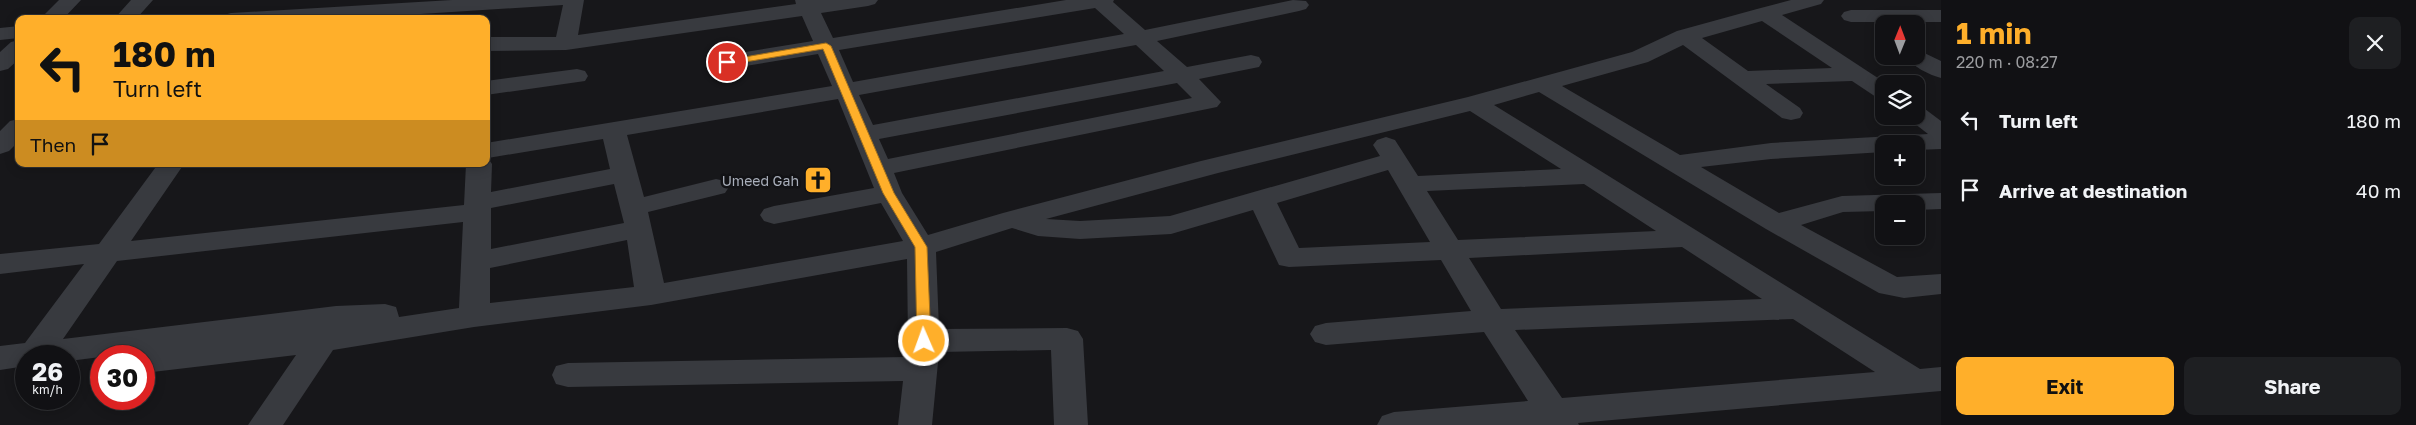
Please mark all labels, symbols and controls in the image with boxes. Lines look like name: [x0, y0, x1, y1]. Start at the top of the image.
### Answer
north arrow: [1875, 15, 1925, 65]
map controls: [1875, 15, 1925, 245]
text: 1 min: [1956, 15, 2032, 51]
button: close: [2349, 17, 2401, 69]
text: 180 m: [113, 33, 216, 75]
icon: left: [30, 35, 95, 100]
pin: [706, 41, 748, 83]
icon: arrive: [713, 48, 741, 76]
text: 220 m · 08:27: [1956, 52, 2058, 72]
text: Turn left: [113, 75, 202, 102]
button: layers: [1875, 75, 1925, 125]
icon: left: [1956, 106, 1984, 134]
text: Turn left: [1999, 109, 2078, 132]
text: 180 m: [2347, 109, 2401, 132]
icon: arrive: [86, 130, 114, 158]
text: Then: [30, 133, 76, 156]
button: +: [1875, 135, 1925, 185]
church icon: Umeed Gah: [803, 165, 833, 195]
place label: Umeed Gah: [722, 172, 799, 189]
icon: arrive: [1956, 176, 1984, 204]
text: Arrive at destination: [1999, 179, 2187, 202]
text: 40 m: [2356, 179, 2401, 202]
button: −: [1875, 195, 1925, 245]
position arrow: [897, 314, 949, 366]
speed limit sign: 30: [90, 345, 155, 410]
text: 26: [32, 356, 63, 387]
button: Exit: [1956, 357, 2174, 415]
button: Share: [2184, 357, 2401, 415]
text: km/h: [32, 382, 63, 397]

